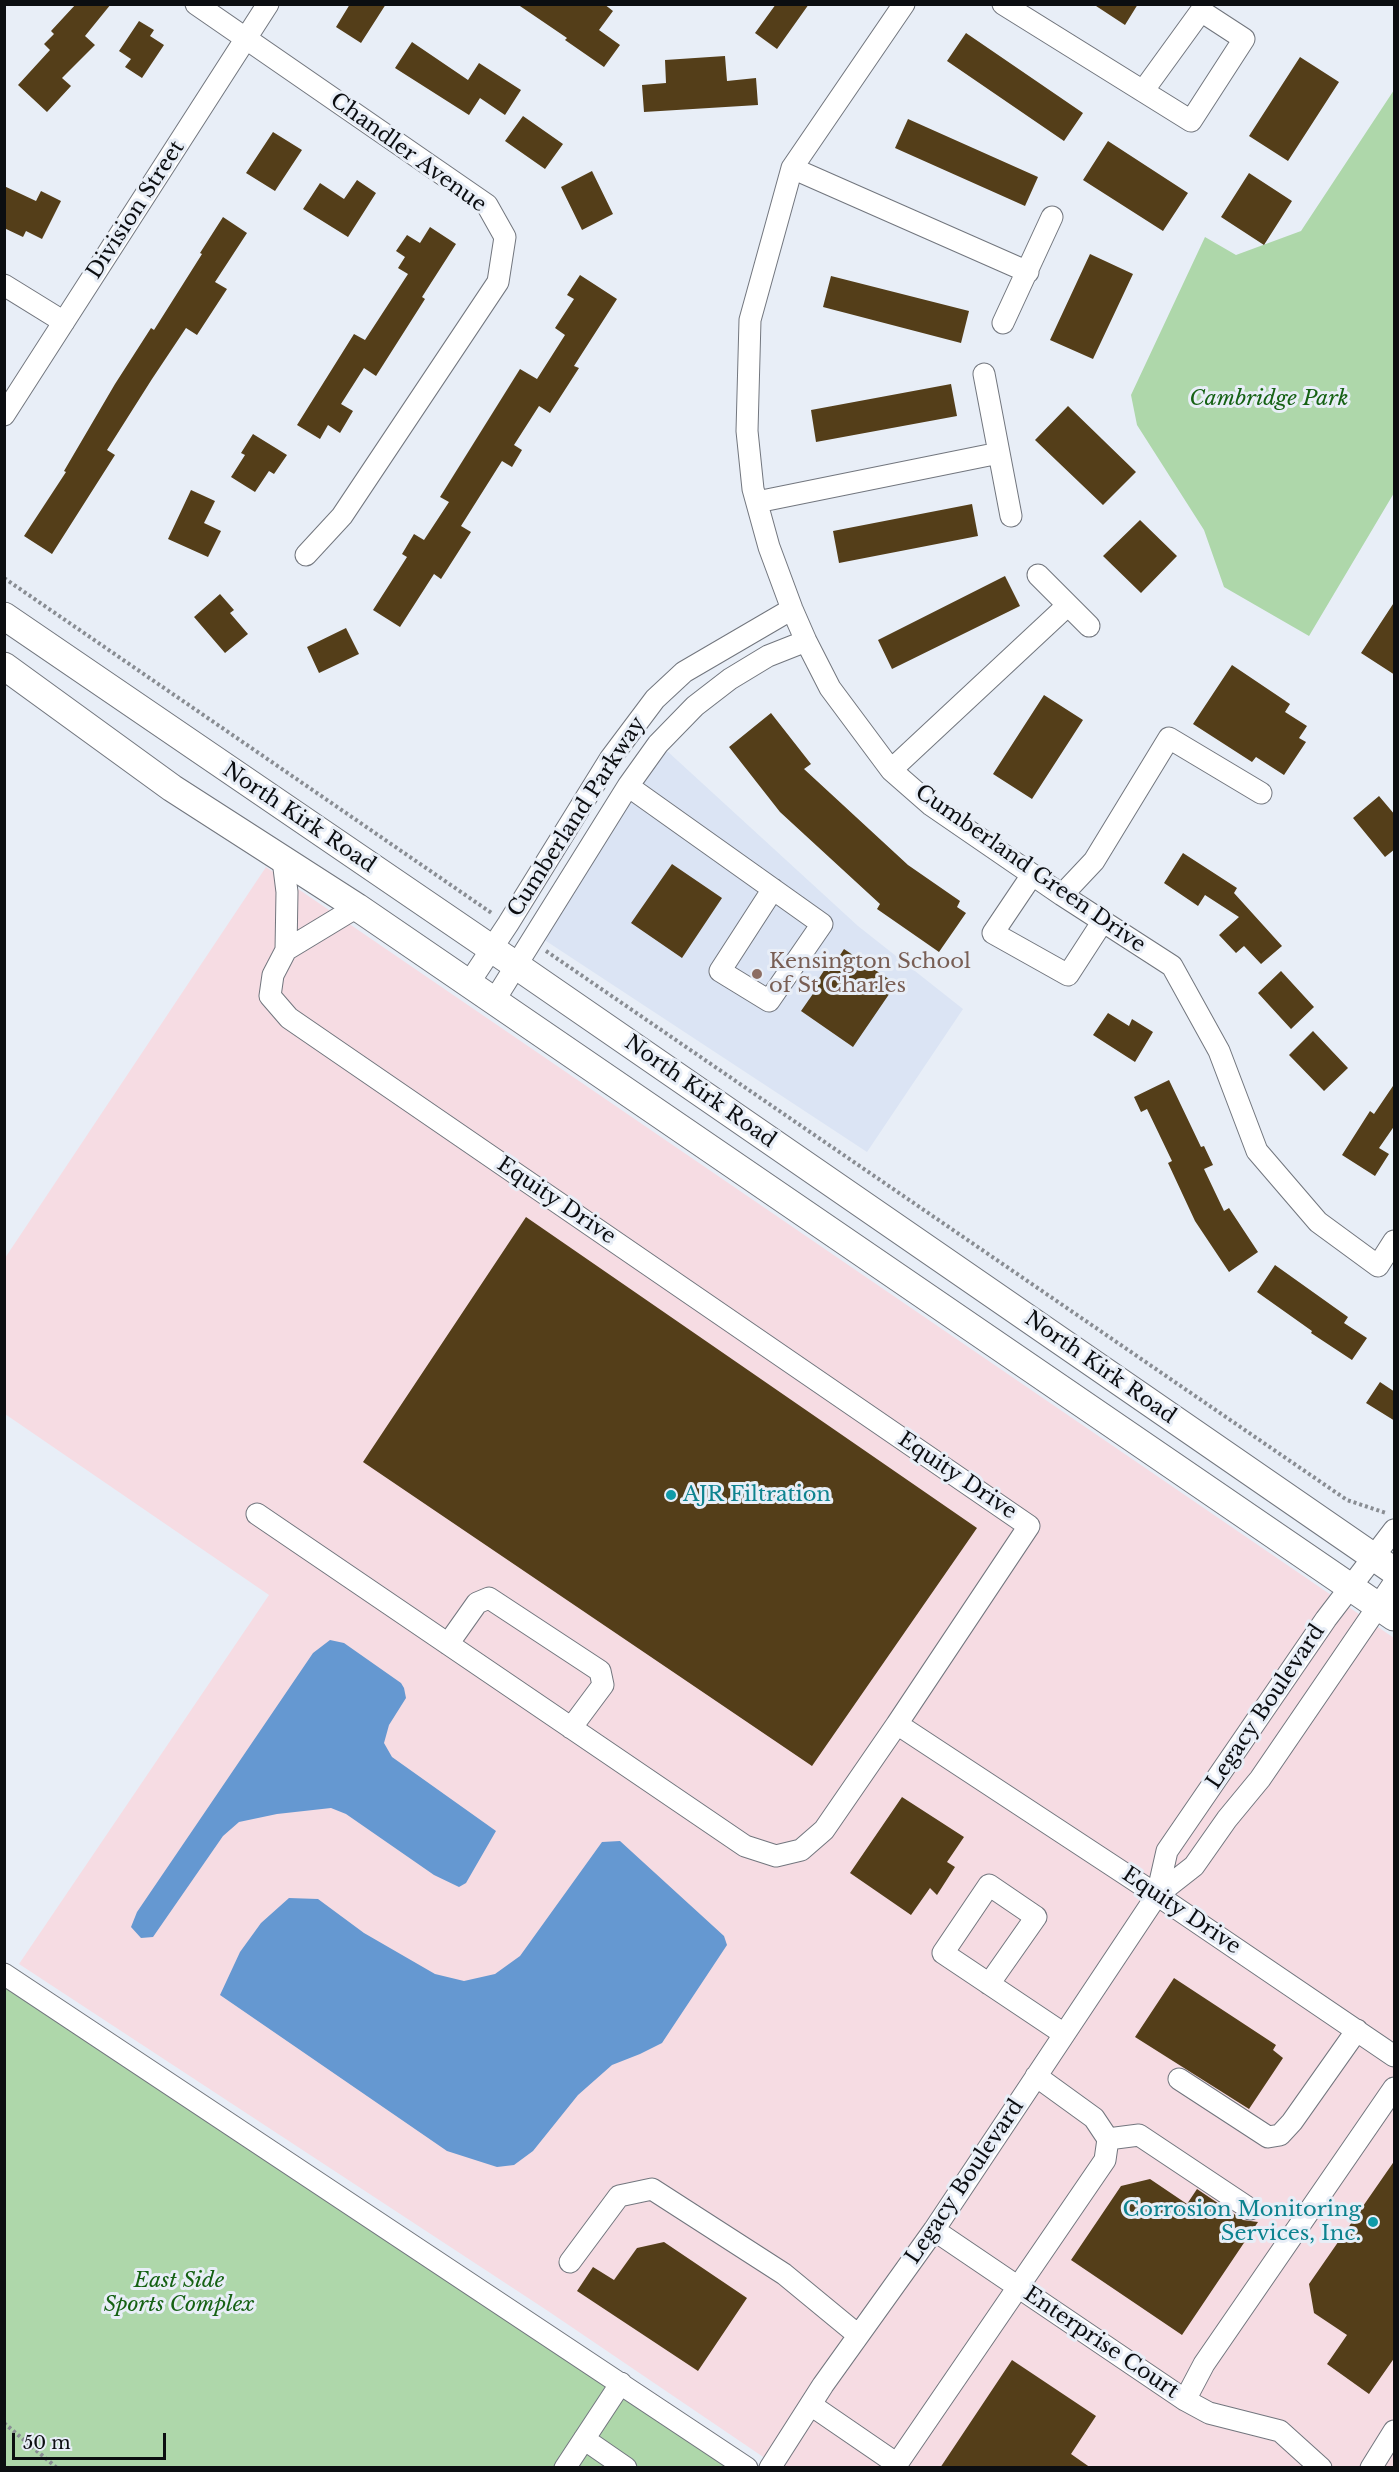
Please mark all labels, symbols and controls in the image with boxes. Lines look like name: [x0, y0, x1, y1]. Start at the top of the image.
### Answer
street label: Chandler Avenue: [325, 88, 491, 218]
street label: Division Street: [82, 136, 190, 284]
park label: Cambridge Park: [1190, 386, 1348, 412]
street label: Cumberland Parkway: [503, 712, 651, 922]
street label: North Kirk Road: [218, 758, 380, 878]
street label: Cumberland Green Drive: [910, 780, 1150, 958]
place label: Kensington School of St Charles: [769, 949, 971, 999]
marker: Kensington School of St Charles: [750, 967, 764, 981]
street label: North Kirk Road: [620, 1030, 780, 1154]
street label: Equity Drive: [492, 1152, 620, 1250]
street label: North Kirk Road: [1020, 1306, 1180, 1430]
street label: Equity Drive: [893, 1427, 1021, 1525]
place label: AJR Filtration: [683, 1482, 831, 1508]
marker: AJR Filtration: [664, 1488, 678, 1502]
street label: Legacy Boulevard: [1202, 1620, 1330, 1794]
street label: Equity Drive: [1117, 1862, 1245, 1960]
street label: Legacy Boulevard: [901, 2095, 1029, 2269]
place label: Corrosion Monitoring Services, Inc.: [1122, 2197, 1361, 2247]
marker: Corrosion Monitoring Services, Inc.: [1366, 2215, 1380, 2229]
park label: East Side Sports Complex: [104, 2268, 254, 2318]
street label: Enterprise Court: [1019, 2282, 1183, 2404]
scale bar: [15, 2421, 170, 2459]
text: 50 m: [23, 2432, 71, 2454]

